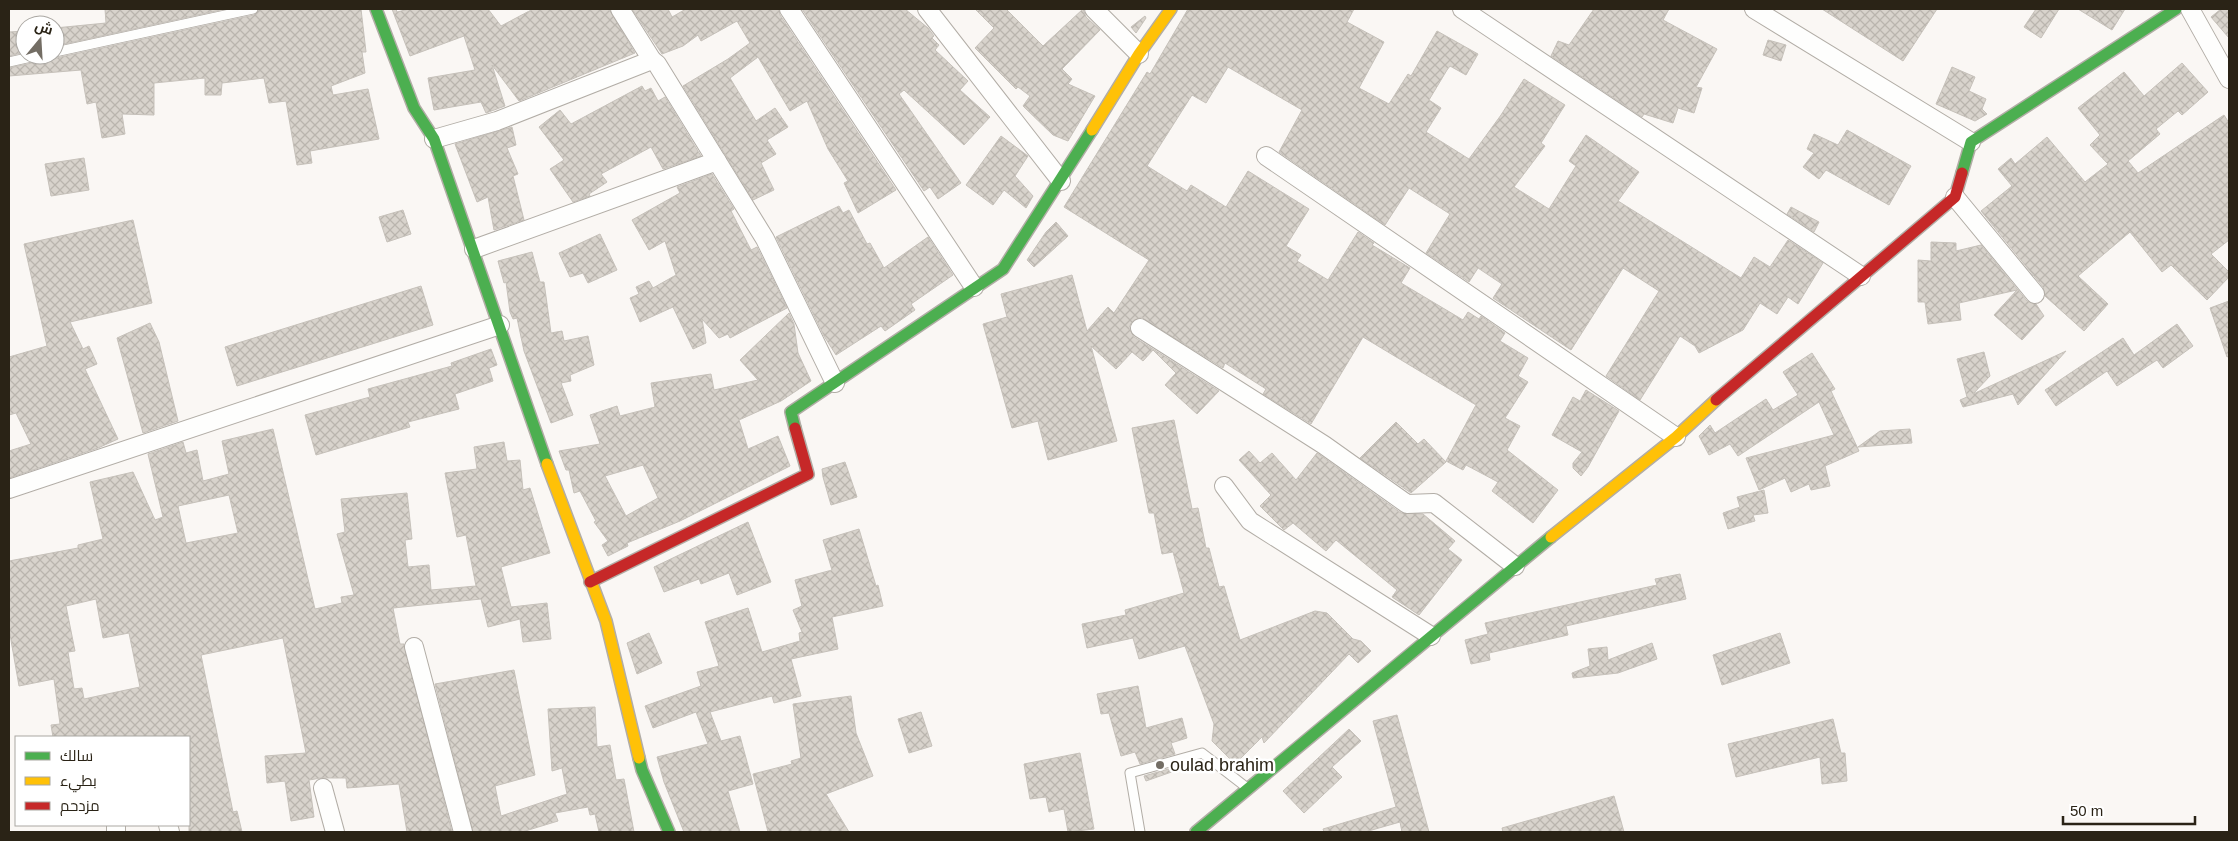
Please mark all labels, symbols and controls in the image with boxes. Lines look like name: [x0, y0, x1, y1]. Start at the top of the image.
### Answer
north arrow: [15, 15, 65, 65]
text: ش: [33, 17, 55, 39]
legend: [15, 736, 190, 826]
text: سالك: [60, 747, 93, 764]
place label: oulad brahim: [1170, 755, 1274, 775]
marker: oulad brahim: [1154, 759, 1166, 771]
text: بطيء: [60, 772, 97, 793]
scale bar: [2063, 794, 2196, 826]
text: مزدحم: [60, 797, 100, 816]
text: 50 m: [2070, 802, 2103, 819]

